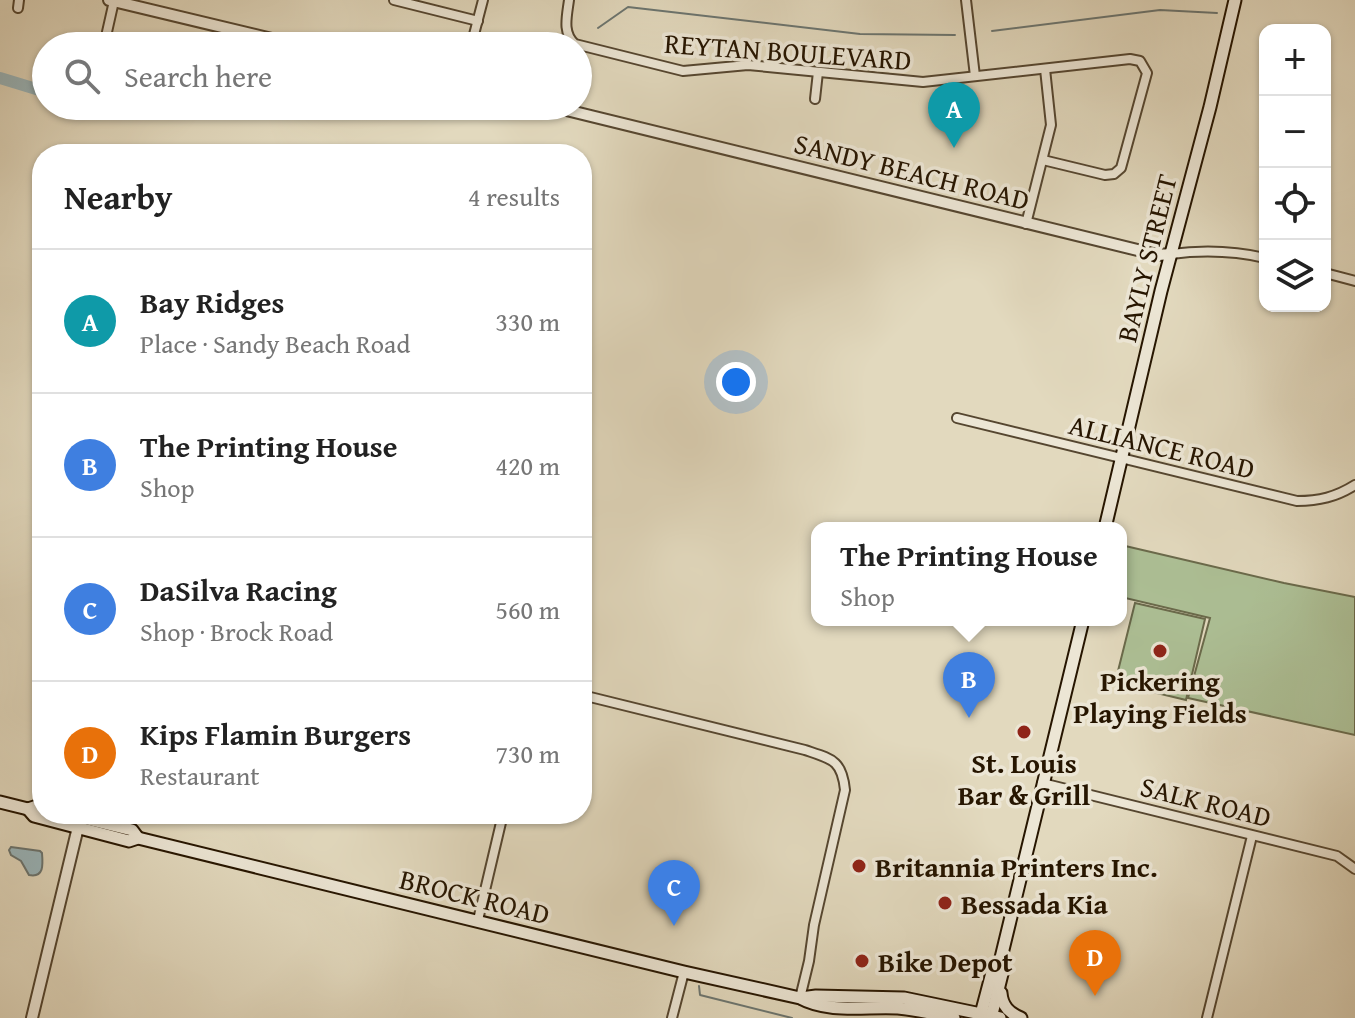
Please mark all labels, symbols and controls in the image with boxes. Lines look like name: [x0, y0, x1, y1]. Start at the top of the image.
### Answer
street label: REYTAN BOULEVARD: [663, 22, 913, 80]
map controls: [1259, 24, 1331, 312]
button: +: [1259, 24, 1331, 96]
search box: [32, 32, 592, 120]
icon: search: [60, 54, 104, 98]
text: Search here: [124, 54, 272, 98]
pin: A: [928, 82, 980, 148]
button: −: [1259, 96, 1331, 168]
street label: SANDY BEACH ROAD: [790, 122, 1034, 220]
button: locate: [1259, 168, 1331, 240]
street label: BAYLY STREET: [1105, 170, 1187, 346]
text: Nearby: [64, 172, 173, 221]
text: 4 results: [468, 177, 560, 216]
button: layers: [1259, 240, 1331, 312]
text: Bay Ridges: [140, 280, 284, 324]
text: A: [82, 302, 98, 341]
text: 330 m: [495, 302, 560, 341]
text: Place · Sandy Beach Road: [140, 324, 410, 363]
your location: [716, 362, 756, 402]
street label: ALLIANCE ROAD: [1065, 403, 1259, 489]
text: The Printing House: [140, 424, 397, 468]
text: B: [82, 446, 98, 485]
text: 420 m: [495, 446, 560, 485]
text: Shop: [140, 468, 195, 507]
popup: [811, 522, 1127, 626]
text: The Printing House: [840, 533, 1098, 577]
text: DaSilva Racing: [140, 568, 337, 612]
text: Shop: [840, 577, 895, 616]
text: C: [83, 590, 97, 629]
text: 560 m: [495, 590, 560, 629]
text: Shop · Brock Road: [140, 612, 333, 651]
marker: Pickering Playing Fields: [1151, 642, 1169, 660]
pin: B: [943, 652, 995, 718]
place label: Pickering Playing Fields: [1073, 660, 1247, 733]
text: Kips Flamin Burgers: [140, 712, 411, 756]
marker: St. Louis Bar & Grill: [1015, 723, 1033, 741]
text: D: [82, 734, 98, 773]
text: 730 m: [495, 734, 560, 773]
place label: St. Louis Bar & Grill: [958, 742, 1091, 815]
text: Restaurant: [140, 756, 260, 795]
street label: SALK ROAD: [1136, 765, 1276, 837]
place label: Britannia Printers Inc.: [875, 846, 1158, 887]
marker: Britannia Printers Inc.: [850, 857, 868, 875]
street label: BROCK ROAD: [396, 858, 554, 934]
pin: C: [648, 860, 700, 926]
place label: Bessada Kia: [961, 883, 1108, 924]
marker: Bessada Kia: [936, 894, 954, 912]
pin: D: [1069, 930, 1121, 996]
place label: Bike Depot: [878, 941, 1013, 982]
marker: Bike Depot: [853, 952, 871, 970]

